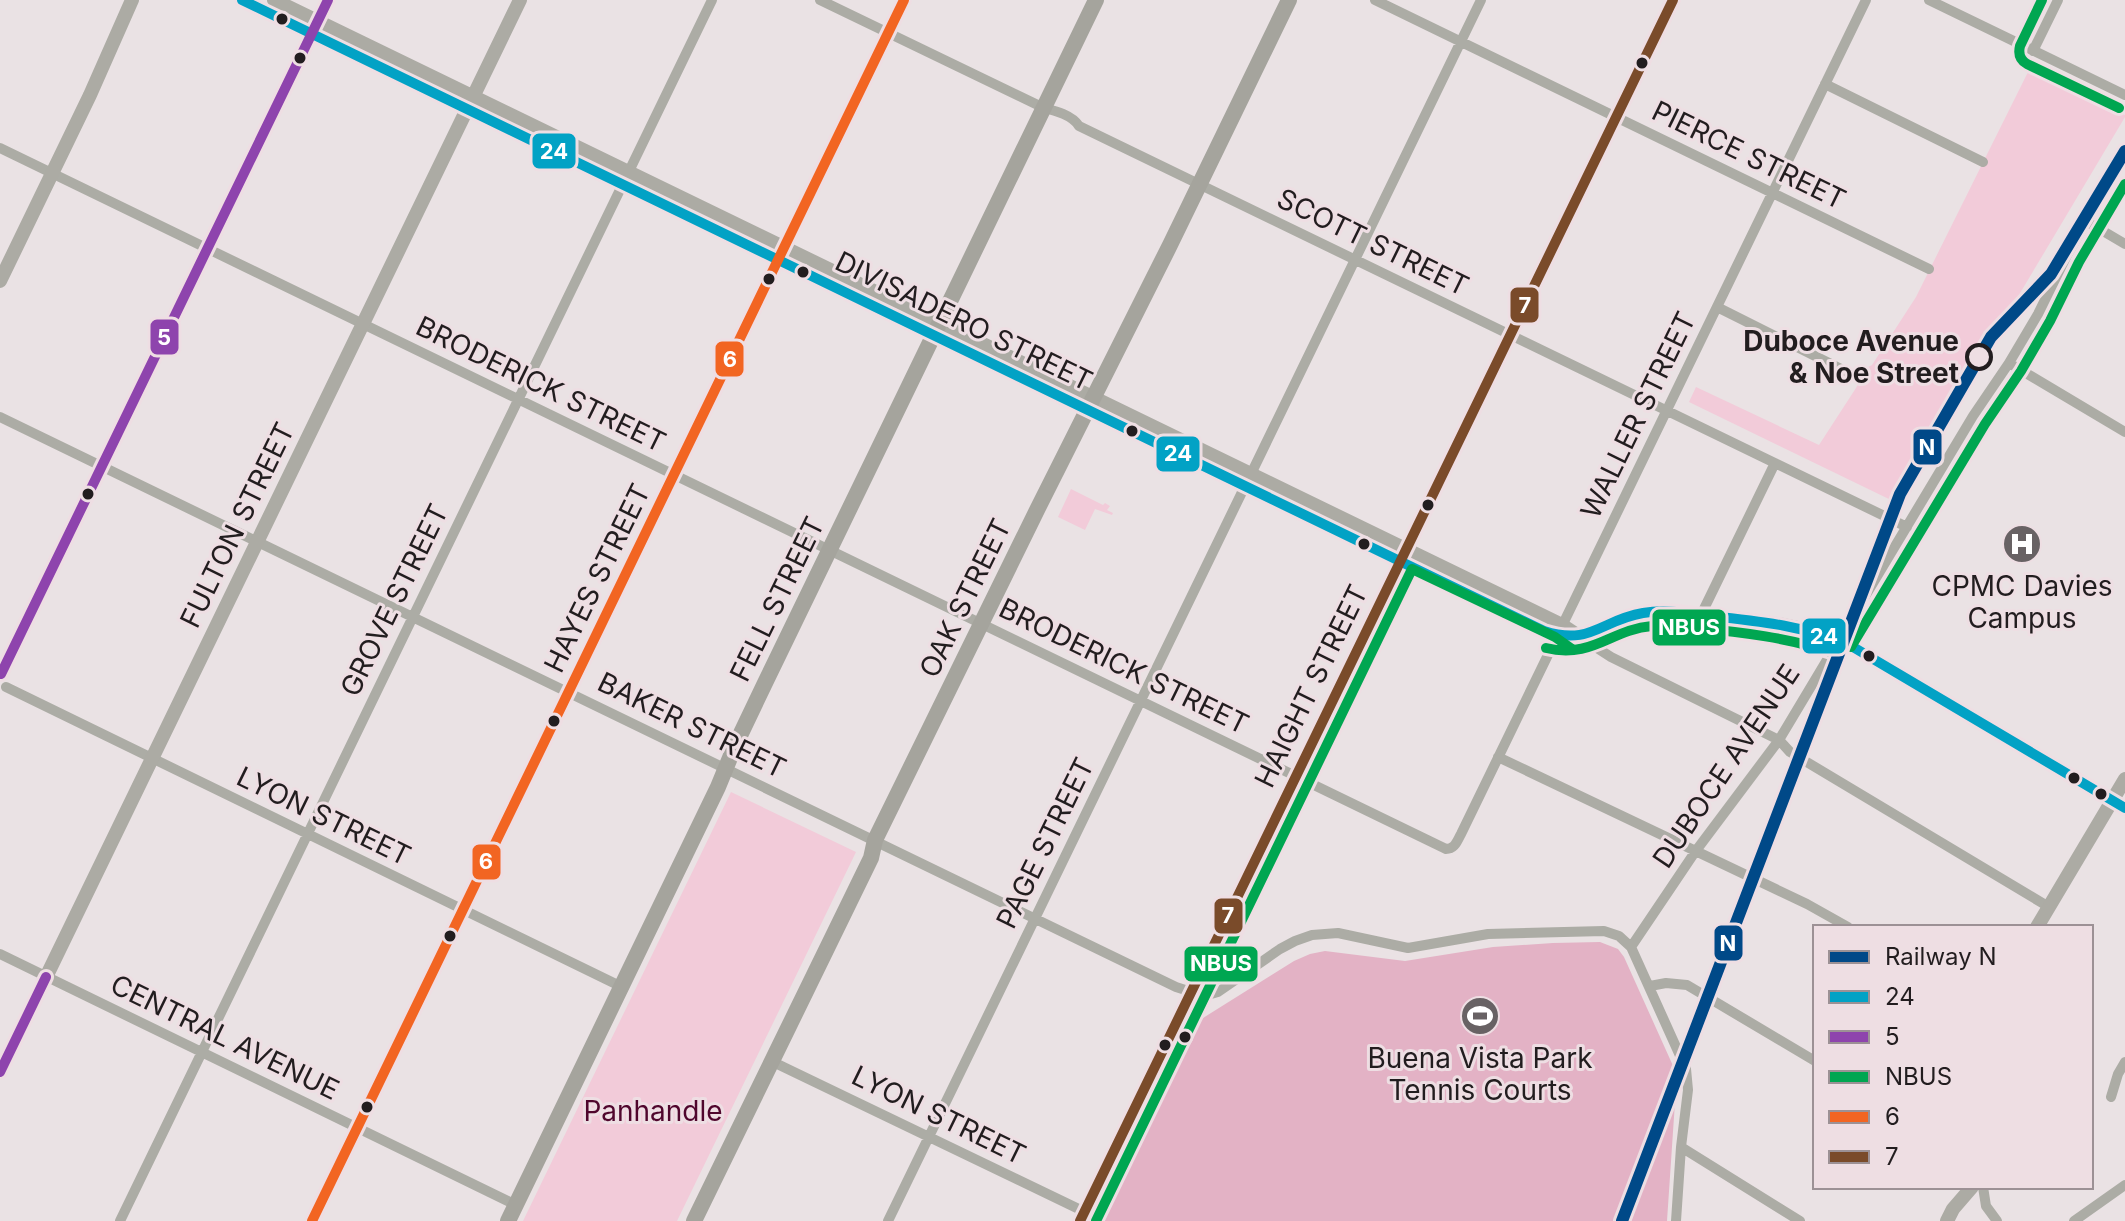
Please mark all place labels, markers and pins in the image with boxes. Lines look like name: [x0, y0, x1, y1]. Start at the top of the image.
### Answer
unlabelled marker: [274, 11, 290, 27]
unlabelled marker: [292, 50, 308, 66]
unlabelled marker: [1634, 55, 1650, 71]
unlabelled marker: [795, 264, 811, 280]
unlabelled marker: [761, 271, 777, 287]
place label: Duboce Avenue & Noe Street: [1743, 324, 1959, 390]
marker: Duboce Avenue & Noe Street: [1966, 344, 1992, 370]
unlabelled marker: [1124, 423, 1140, 439]
unlabelled marker: [80, 486, 96, 502]
unlabelled marker: [1420, 497, 1436, 513]
hospital icon: CPMC Davies Campus: [2001, 523, 2043, 565]
unlabelled marker: [1356, 536, 1372, 552]
place label: CPMC Davies Campus: [1931, 569, 2113, 635]
unlabelled marker: [1861, 648, 1877, 664]
unlabelled marker: [546, 713, 562, 729]
unlabelled marker: [2066, 770, 2082, 786]
unlabelled marker: [2093, 786, 2109, 802]
unlabelled marker: [442, 928, 458, 944]
sports icon: Buena Vista Park Tennis Courts: [1459, 995, 1501, 1037]
unlabelled marker: [1177, 1029, 1193, 1045]
unlabelled marker: [1157, 1037, 1173, 1053]
place label: Buena Vista Park Tennis Courts: [1367, 1041, 1593, 1107]
unlabelled marker: [359, 1099, 375, 1115]

